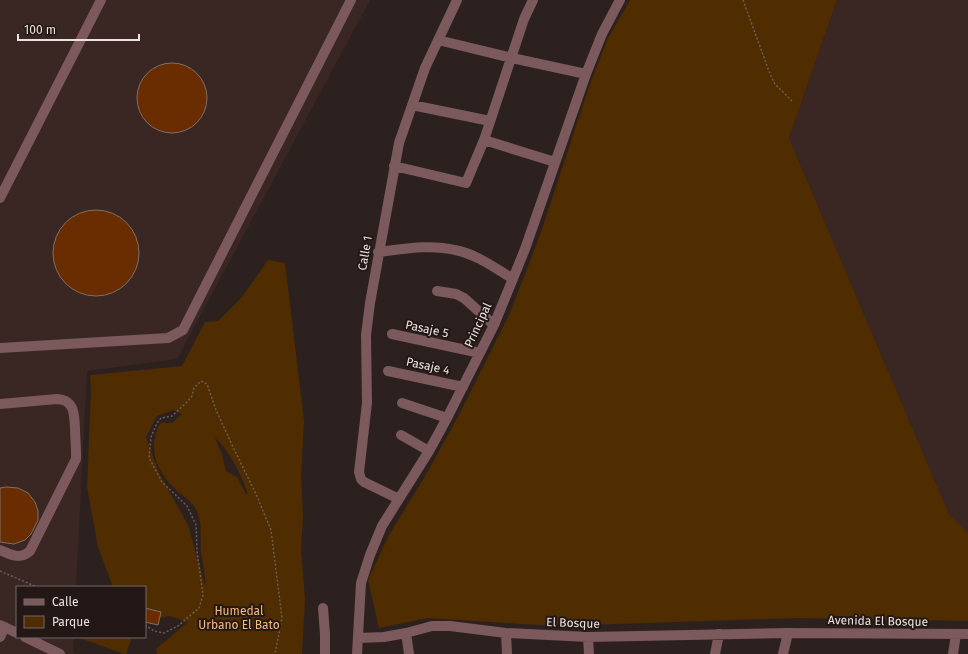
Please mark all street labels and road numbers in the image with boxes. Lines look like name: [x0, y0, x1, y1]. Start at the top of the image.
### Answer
street label: Calle 1: [355, 235, 375, 271]
street label: Principal: [462, 300, 495, 350]
street label: Pasaje 5: [404, 318, 450, 340]
street label: Pasaje 4: [405, 355, 452, 378]
street label: Avenida El Bosque: [828, 613, 928, 629]
street label: El Bosque: [546, 615, 600, 631]

